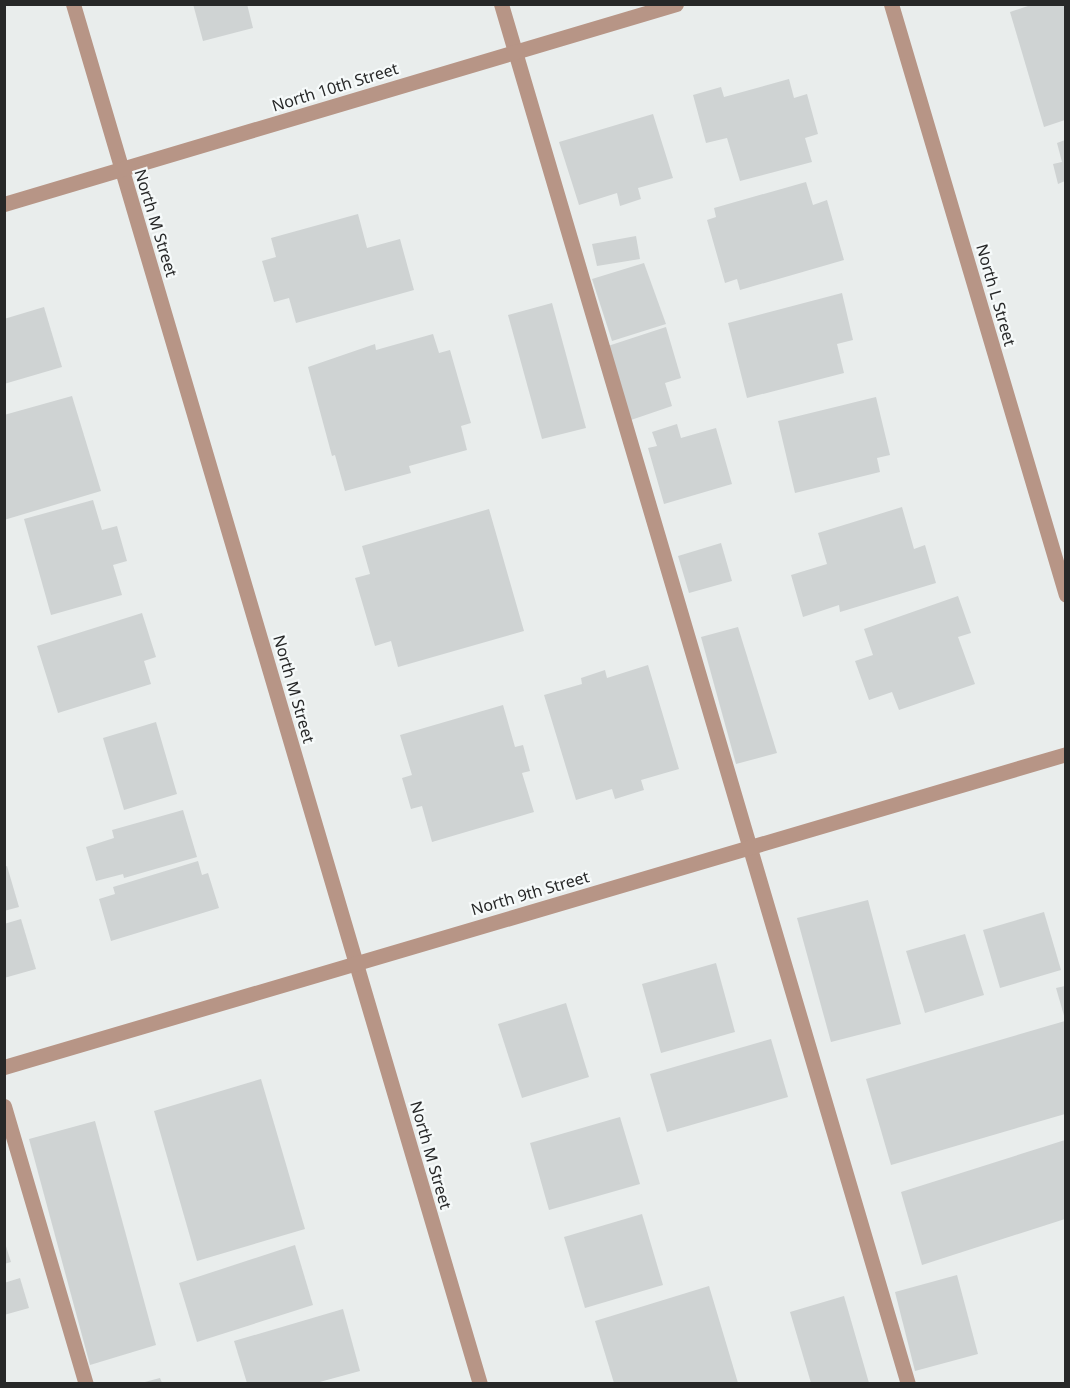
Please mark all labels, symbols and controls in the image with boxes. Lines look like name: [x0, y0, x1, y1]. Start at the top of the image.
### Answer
street label: North 10th Street: [270, 59, 400, 115]
street label: North M Street: [131, 167, 181, 279]
street label: North L Street: [972, 242, 1020, 348]
street label: North M Street: [269, 633, 319, 745]
street label: North 9th Street: [469, 867, 591, 919]
street label: North M Street: [406, 1099, 456, 1211]

